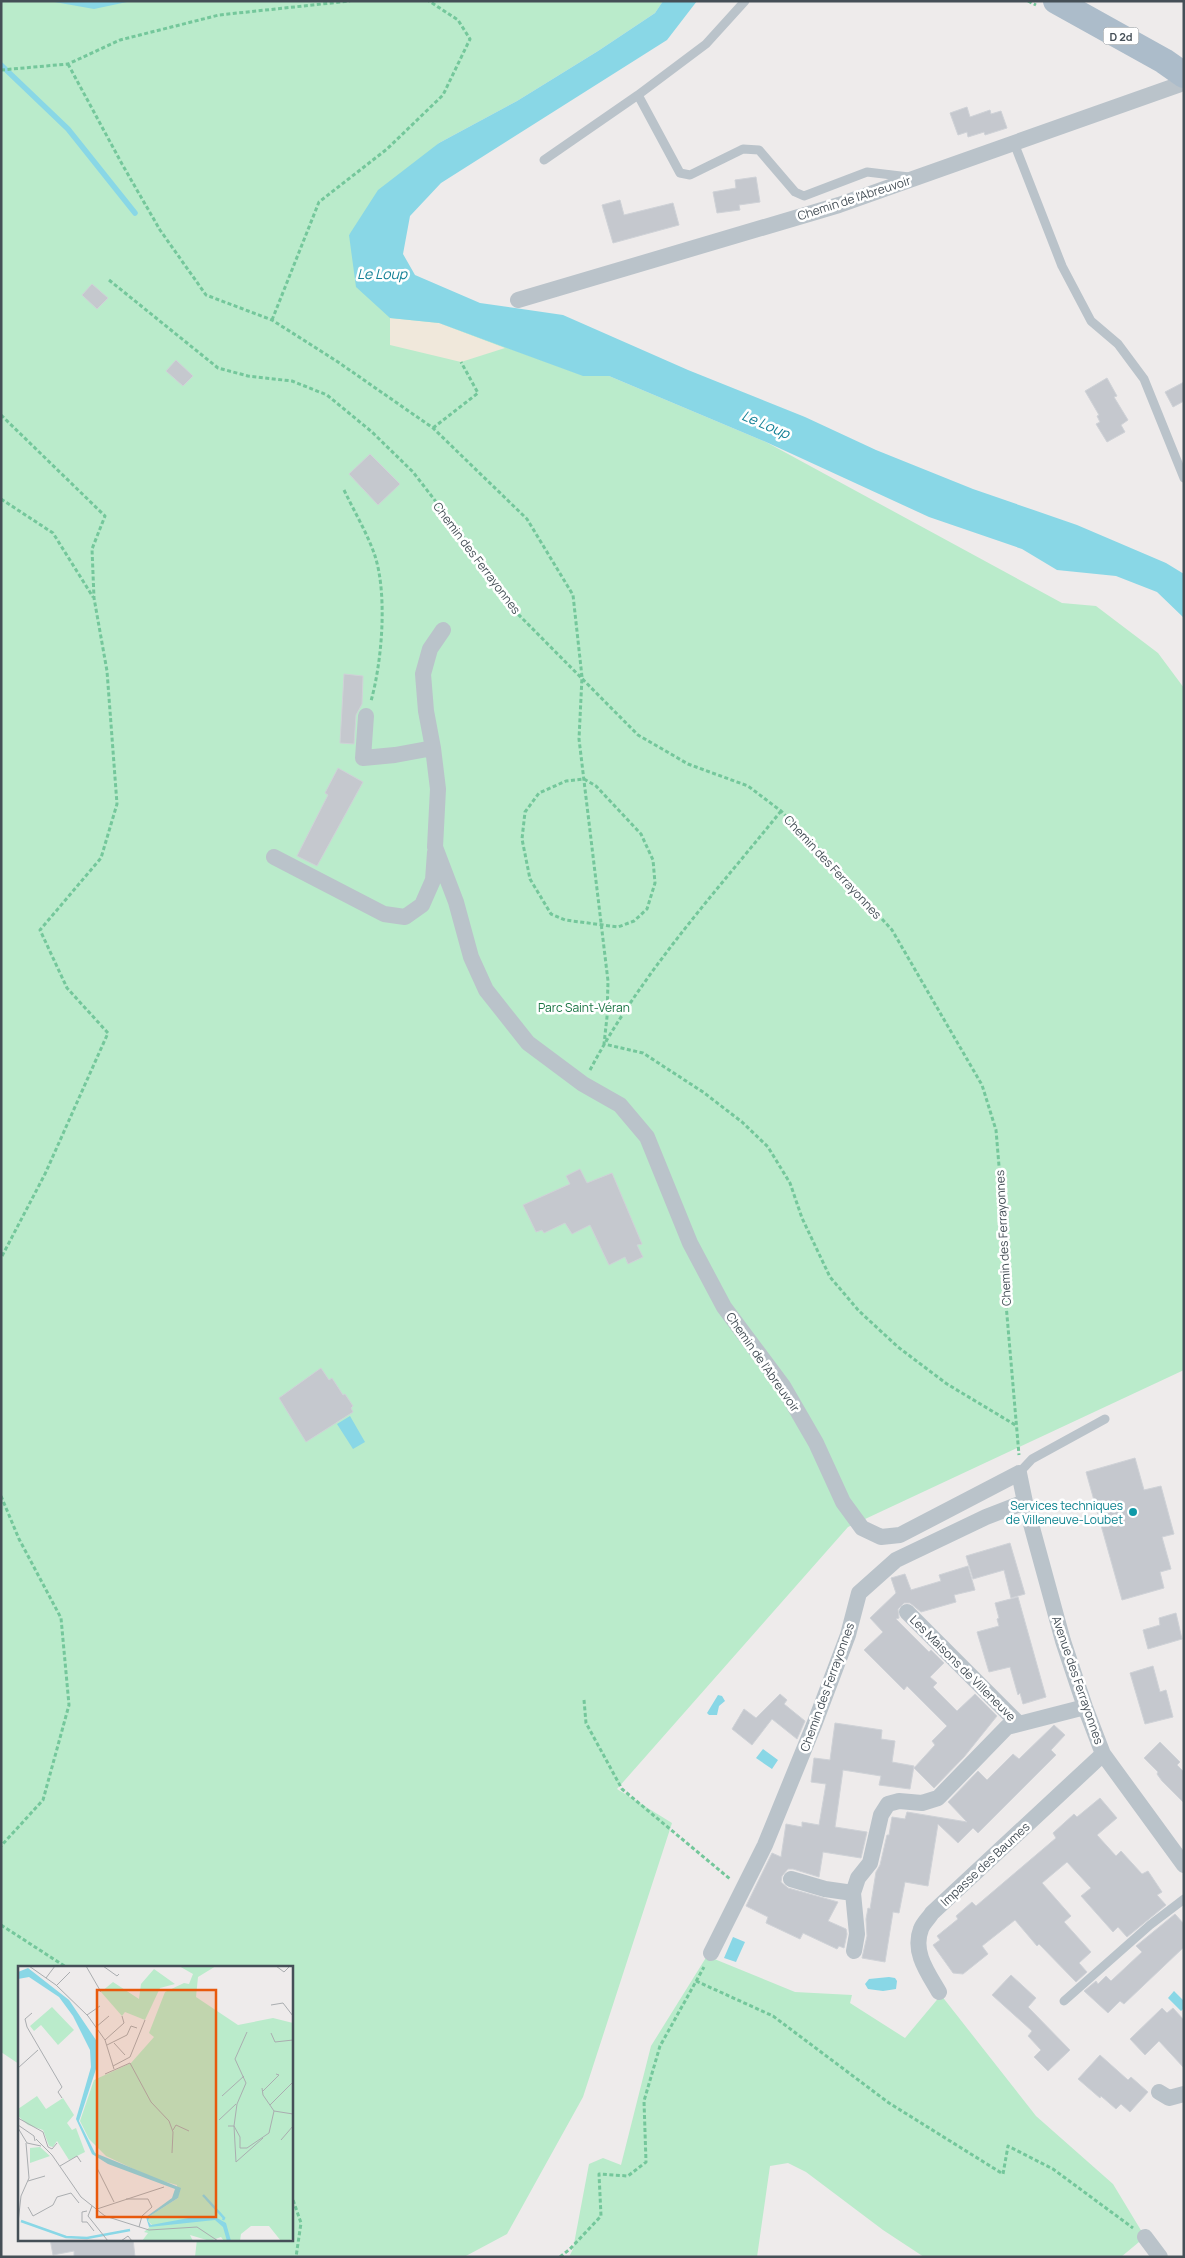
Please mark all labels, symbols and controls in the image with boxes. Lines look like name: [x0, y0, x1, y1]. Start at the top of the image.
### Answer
road number: D 2d: [1104, 28, 1138, 44]
street label: Chemin de l'Abreuvoir: [795, 171, 914, 224]
water label: Le Loup: [357, 264, 408, 283]
water label: Le Loup: [739, 405, 793, 443]
street label: Chemin des Ferrayonnes: [429, 498, 525, 618]
street label: Chemin des Ferrayonnes: [780, 811, 886, 923]
park label: Parc Saint-Véran: [538, 999, 630, 1016]
street label: Chemin des Ferrayonnes: [991, 1170, 1015, 1306]
street label: Chemin de l'Abreuvoir: [722, 1309, 804, 1416]
place label: Services techniques de Villeneuve-Loubet: [1006, 1497, 1123, 1528]
marker: Services techniques de Villeneuve-Loubet: [1127, 1506, 1139, 1518]
street label: Les Maisons de Villeneuve: [906, 1611, 1020, 1725]
street label: Avenue des Ferrayonnes: [1048, 1614, 1108, 1746]
street label: Chemin des Ferrayonnes: [796, 1620, 858, 1754]
street label: Impasse des Baumes: [937, 1818, 1033, 1910]
inset map: [18, 1966, 292, 2240]

